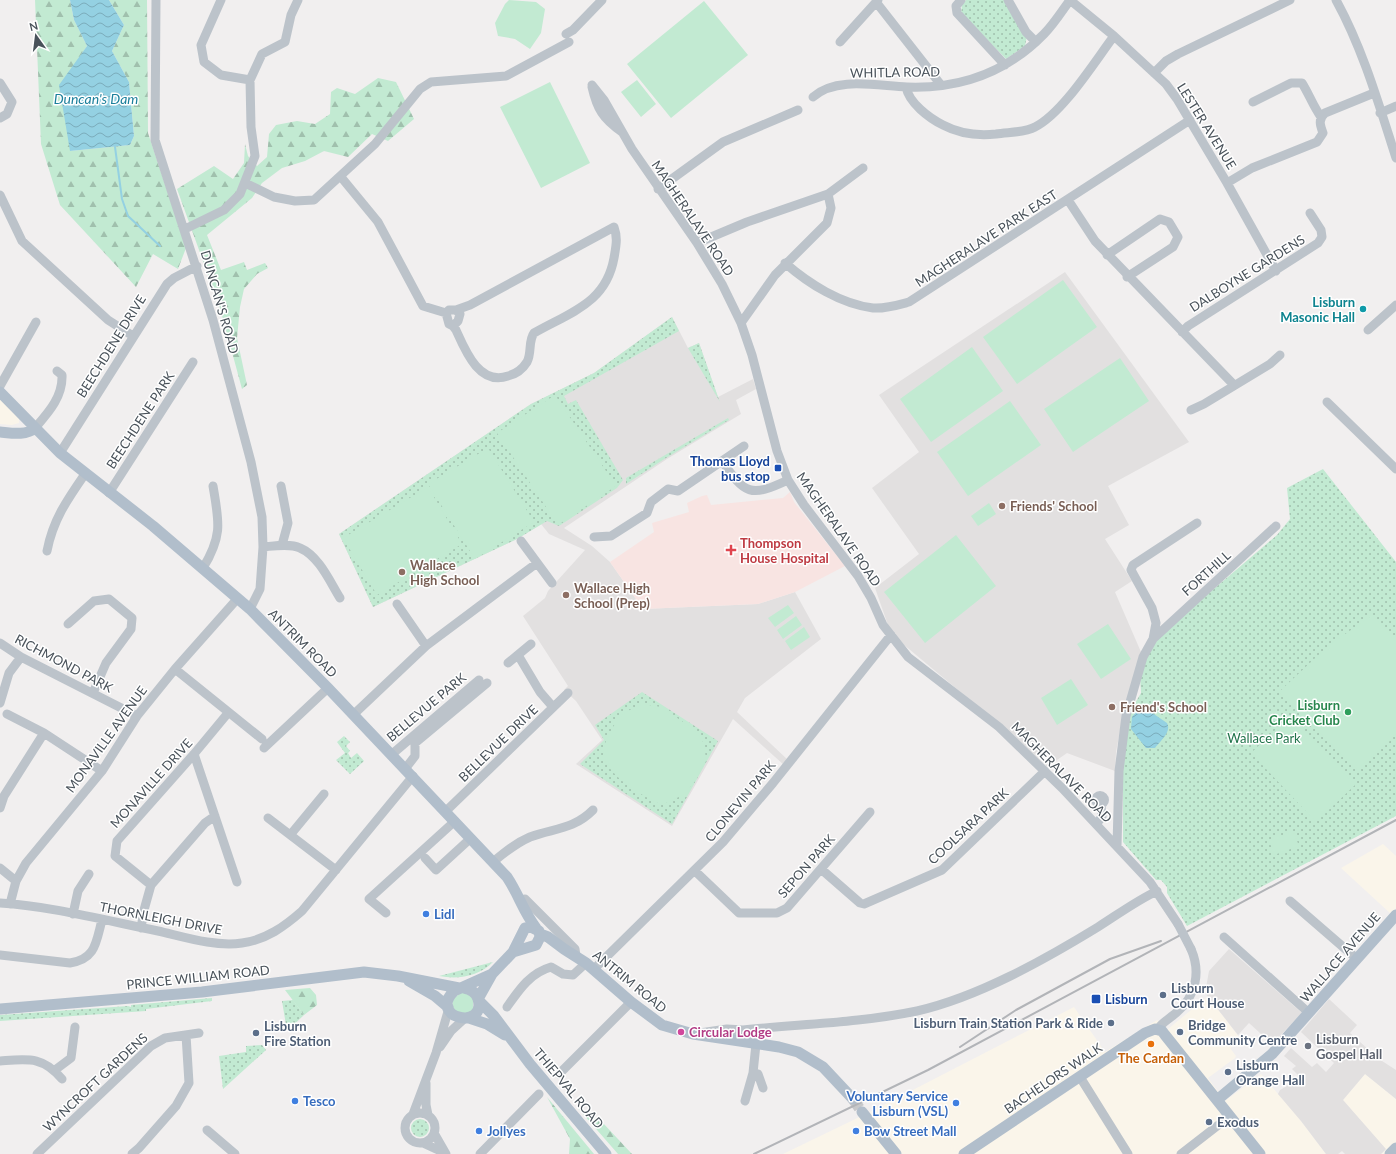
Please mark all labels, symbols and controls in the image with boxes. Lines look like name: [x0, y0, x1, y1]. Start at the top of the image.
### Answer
north arrow: [16, 16, 56, 56]
text: N: [28, 18, 39, 33]
street label: WHITLA ROAD: [850, 63, 940, 81]
street label: LESTER AVENUE: [1174, 80, 1240, 172]
water label: Duncan's Dam: [54, 90, 138, 107]
street label: MAGHERALAVE ROAD: [648, 157, 738, 279]
street label: MAGHERALAVE PARK EAST: [912, 186, 1060, 290]
street label: DALBOYNE GARDENS: [1186, 231, 1308, 315]
street label: DUNCAN'S ROAD: [198, 249, 242, 356]
street label: BEECHDENE DRIVE: [73, 292, 149, 400]
place label: Lisburn Masonic Hall: [1280, 294, 1355, 325]
marker: Lisburn Masonic Hall: [1358, 304, 1368, 314]
street label: BEECHDENE PARK: [103, 368, 178, 472]
place label: Thomas Lloyd bus stop: [690, 453, 770, 484]
marker: Thomas Lloyd bus stop: [773, 463, 783, 473]
street label: MAGHERALAVE ROAD: [793, 469, 885, 589]
place label: Friends' School: [1010, 498, 1097, 514]
marker: Friends' School: [997, 501, 1007, 511]
place label: Thompson House Hospital: [740, 535, 829, 566]
marker: Thompson House Hospital: [725, 544, 737, 556]
street label: FORTHILL: [1178, 547, 1234, 599]
place label: Wallace High School: [410, 557, 479, 588]
marker: Wallace High School: [397, 567, 407, 577]
place label: Wallace High School (Prep): [574, 580, 650, 611]
marker: Wallace High School (Prep): [561, 590, 571, 600]
street label: ANTRIM ROAD: [265, 605, 341, 681]
street label: RICHMOND PARK: [12, 630, 116, 696]
street label: BELLEVUE PARK: [383, 669, 469, 745]
street label: MONAVILLE AVENUE: [62, 682, 150, 796]
place label: Lisburn Cricket Club: [1269, 697, 1340, 728]
place label: Friend's School: [1120, 699, 1207, 715]
street label: BELLEVUE DRIVE: [455, 701, 541, 785]
marker: Friend's School: [1107, 702, 1117, 712]
marker: Lisburn Cricket Club: [1343, 707, 1353, 717]
street label: MAGHERALAVE ROAD: [1008, 718, 1116, 826]
park label: Wallace Park: [1227, 730, 1301, 746]
street label: MONAVILLE DRIVE: [107, 735, 195, 831]
street label: CLONEVIN PARK: [701, 757, 779, 845]
street label: COOLSARA PARK: [924, 784, 1012, 867]
street label: SEPON PARK: [774, 831, 838, 901]
street label: THORNLEIGH DRIVE: [98, 898, 224, 938]
place label: Lidl: [434, 906, 455, 922]
marker: Lidl: [421, 909, 431, 919]
street label: WALLACE AVENUE: [1297, 909, 1383, 1005]
street label: ANTRIM ROAD: [590, 946, 670, 1016]
street label: PRINCE WILLIAM ROAD: [126, 962, 271, 992]
place label: Lisburn Court House: [1171, 980, 1244, 1011]
marker: Lisburn Court House: [1158, 990, 1168, 1000]
place label: Lisburn: [1105, 991, 1148, 1007]
marker: Lisburn: [1090, 993, 1102, 1005]
place label: Lisburn Train Station Park & Ride: [914, 1015, 1103, 1031]
place label: Bridge Community Centre: [1188, 1017, 1297, 1048]
place label: Lisburn Fire Station: [264, 1018, 331, 1049]
marker: Lisburn Train Station Park & Ride: [1106, 1018, 1116, 1028]
place label: Circular Lodge: [689, 1024, 772, 1040]
marker: Circular Lodge: [676, 1027, 686, 1037]
marker: Bridge Community Centre: [1175, 1027, 1185, 1037]
marker: Lisburn Fire Station: [251, 1028, 261, 1038]
street label: WYNCROFT GARDENS: [39, 1029, 151, 1135]
place label: Lisburn Gospel Hall: [1316, 1031, 1382, 1062]
street label: BACHELORS WALK: [1001, 1039, 1105, 1117]
marker: The Cardan: [1146, 1039, 1156, 1049]
marker: Lisburn Gospel Hall: [1303, 1041, 1313, 1051]
street label: THIEPVAL ROAD: [531, 1045, 607, 1131]
place label: The Cardan: [1118, 1050, 1184, 1066]
place label: Lisburn Orange Hall: [1236, 1057, 1305, 1088]
marker: Lisburn Orange Hall: [1223, 1067, 1233, 1077]
place label: Voluntary Service Lisburn (VSL): [846, 1088, 948, 1119]
place label: Tesco: [303, 1093, 336, 1109]
marker: Tesco: [290, 1096, 300, 1106]
marker: Voluntary Service Lisburn (VSL): [951, 1098, 961, 1108]
place label: Exodus: [1217, 1114, 1259, 1130]
marker: Exodus: [1204, 1117, 1214, 1127]
place label: Jollyes: [487, 1123, 526, 1139]
place label: Bow Street Mall: [864, 1123, 956, 1139]
marker: Jollyes: [474, 1126, 484, 1136]
marker: Bow Street Mall: [851, 1126, 861, 1136]

